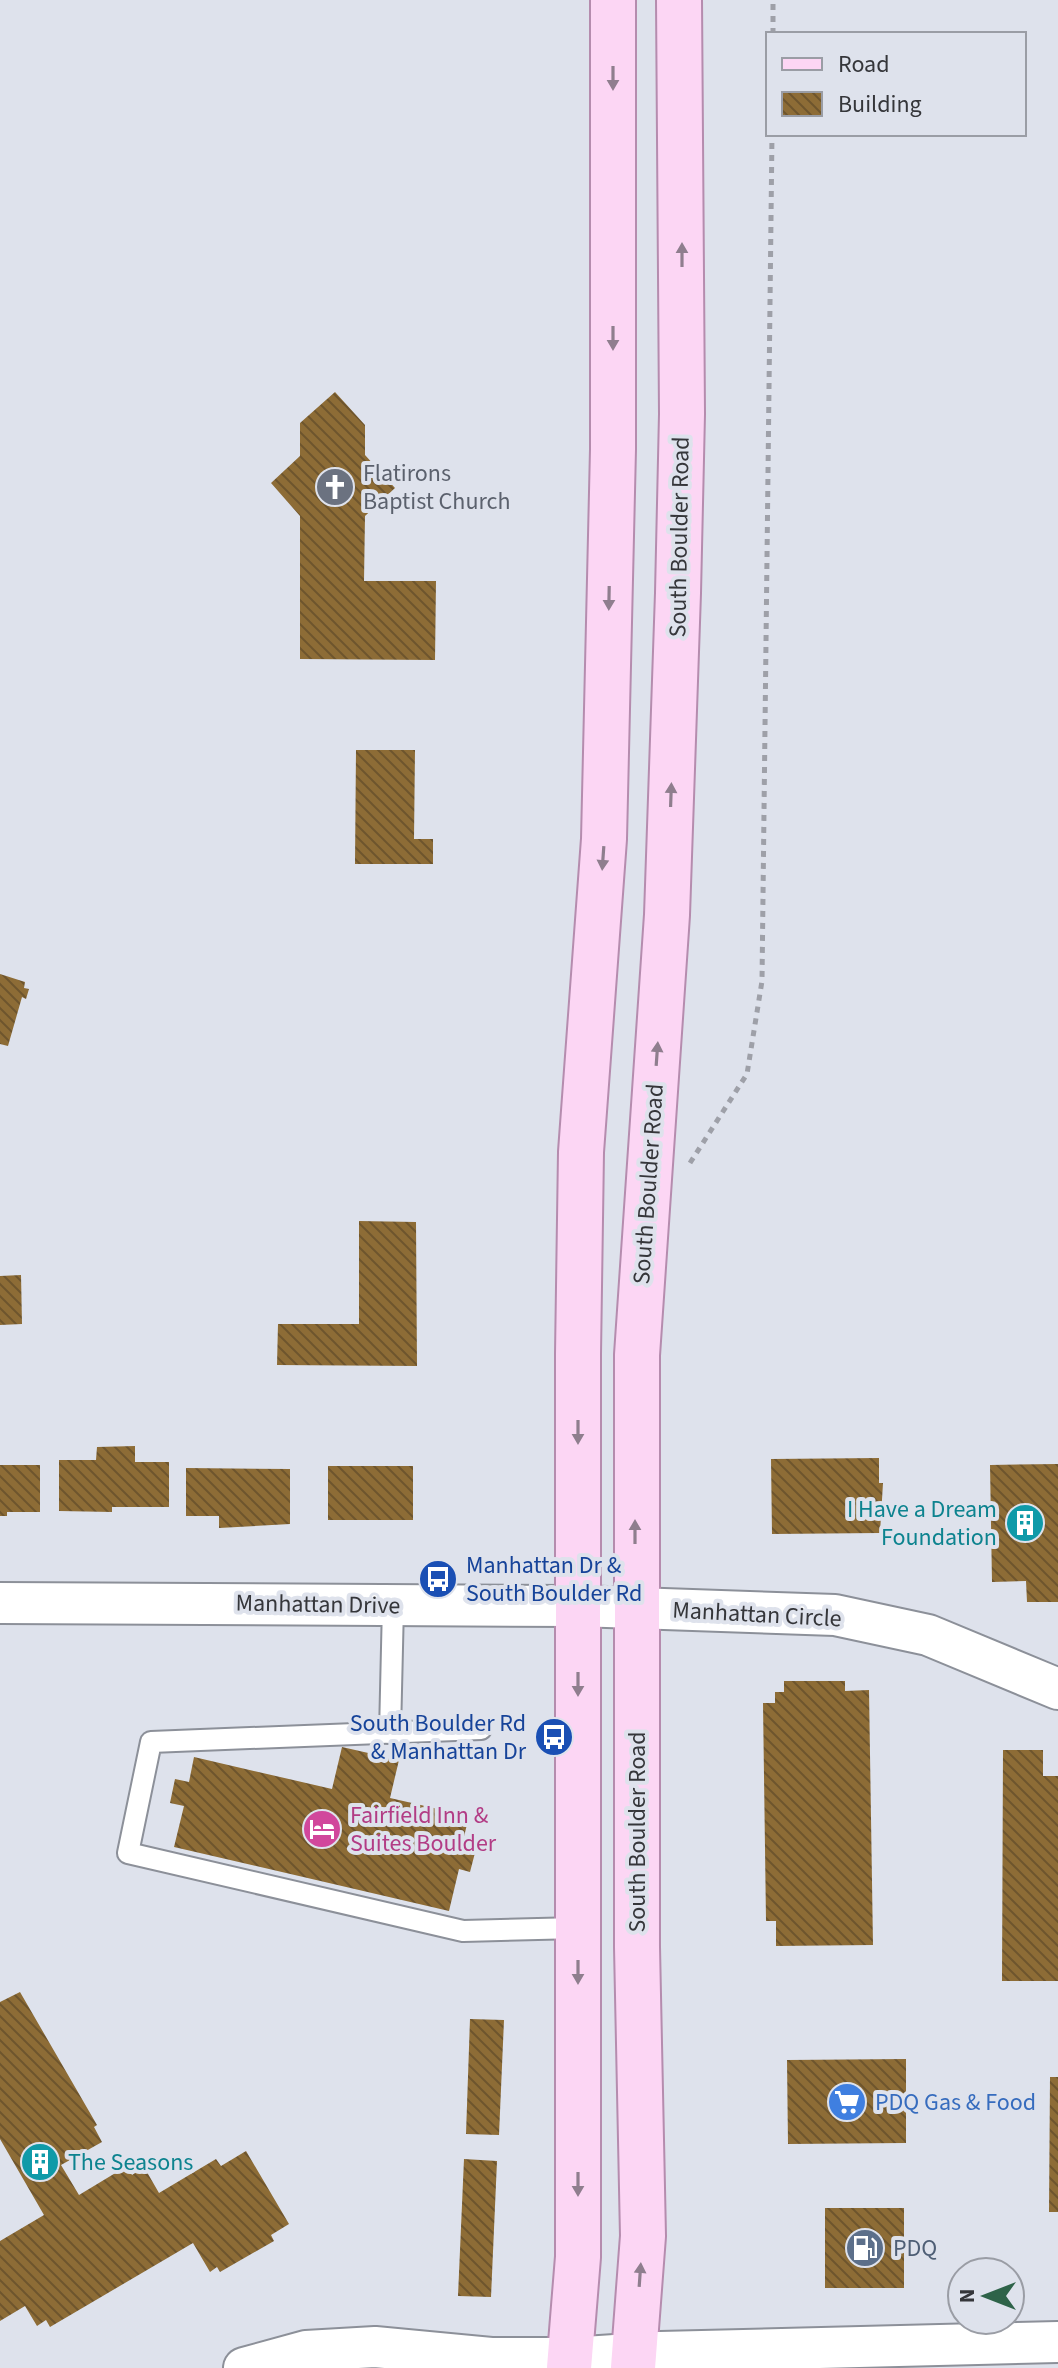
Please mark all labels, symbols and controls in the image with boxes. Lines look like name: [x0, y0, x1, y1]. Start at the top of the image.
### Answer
legend: [766, 32, 1026, 136]
text: Road: [838, 47, 890, 82]
one-way arrow: [607, 66, 619, 91]
text: Building: [838, 87, 922, 122]
one-way arrow: [676, 242, 688, 267]
one-way arrow: [607, 326, 619, 351]
street label: South Boulder Road: [660, 436, 699, 638]
place label: Flatirons Baptist Church: [363, 456, 511, 519]
church icon: Flatirons Baptist Church: [314, 466, 356, 508]
one-way arrow: [603, 586, 616, 611]
one-way arrow: [665, 782, 678, 807]
one-way arrow: [596, 846, 609, 871]
one-way arrow: [651, 1041, 664, 1066]
street label: South Boulder Road: [624, 1083, 673, 1286]
one-way arrow: [572, 1420, 584, 1445]
place label: I Have a Dream Foundation: [847, 1492, 997, 1555]
building icon: I Have a Dream Foundation: [1004, 1502, 1046, 1544]
one-way arrow: [629, 1519, 641, 1544]
place label: Manhattan Dr & South Boulder Rd: [466, 1548, 642, 1611]
bus stop icon: Manhattan Dr & South Boulder Rd: [417, 1558, 459, 1600]
street label: Manhattan Drive: [235, 1586, 401, 1623]
street label: Manhattan Circle: [671, 1593, 842, 1636]
one-way arrow: [572, 1672, 584, 1697]
place label: South Boulder Rd & Manhattan Dr: [350, 1706, 527, 1769]
bus stop icon: South Boulder Rd & Manhattan Dr: [533, 1716, 575, 1758]
street label: South Boulder Road: [620, 1731, 655, 1933]
place label: Fairfield Inn & Suites Boulder: [350, 1798, 497, 1861]
hotel icon: Fairfield Inn & Suites Boulder: [301, 1808, 343, 1850]
one-way arrow: [572, 1960, 584, 1985]
supermarket icon: PDQ Gas & Food: [826, 2081, 868, 2123]
place label: PDQ Gas & Food: [875, 2085, 1036, 2120]
building icon: The Seasons: [19, 2141, 61, 2183]
place label: The Seasons: [68, 2145, 193, 2180]
one-way arrow: [572, 2172, 584, 2197]
fuel station icon: PDQ: [844, 2227, 886, 2269]
place label: PDQ: [893, 2231, 937, 2266]
north arrow: [946, 2256, 1026, 2336]
one-way arrow: [634, 2262, 647, 2287]
text: N: [951, 2289, 983, 2303]

